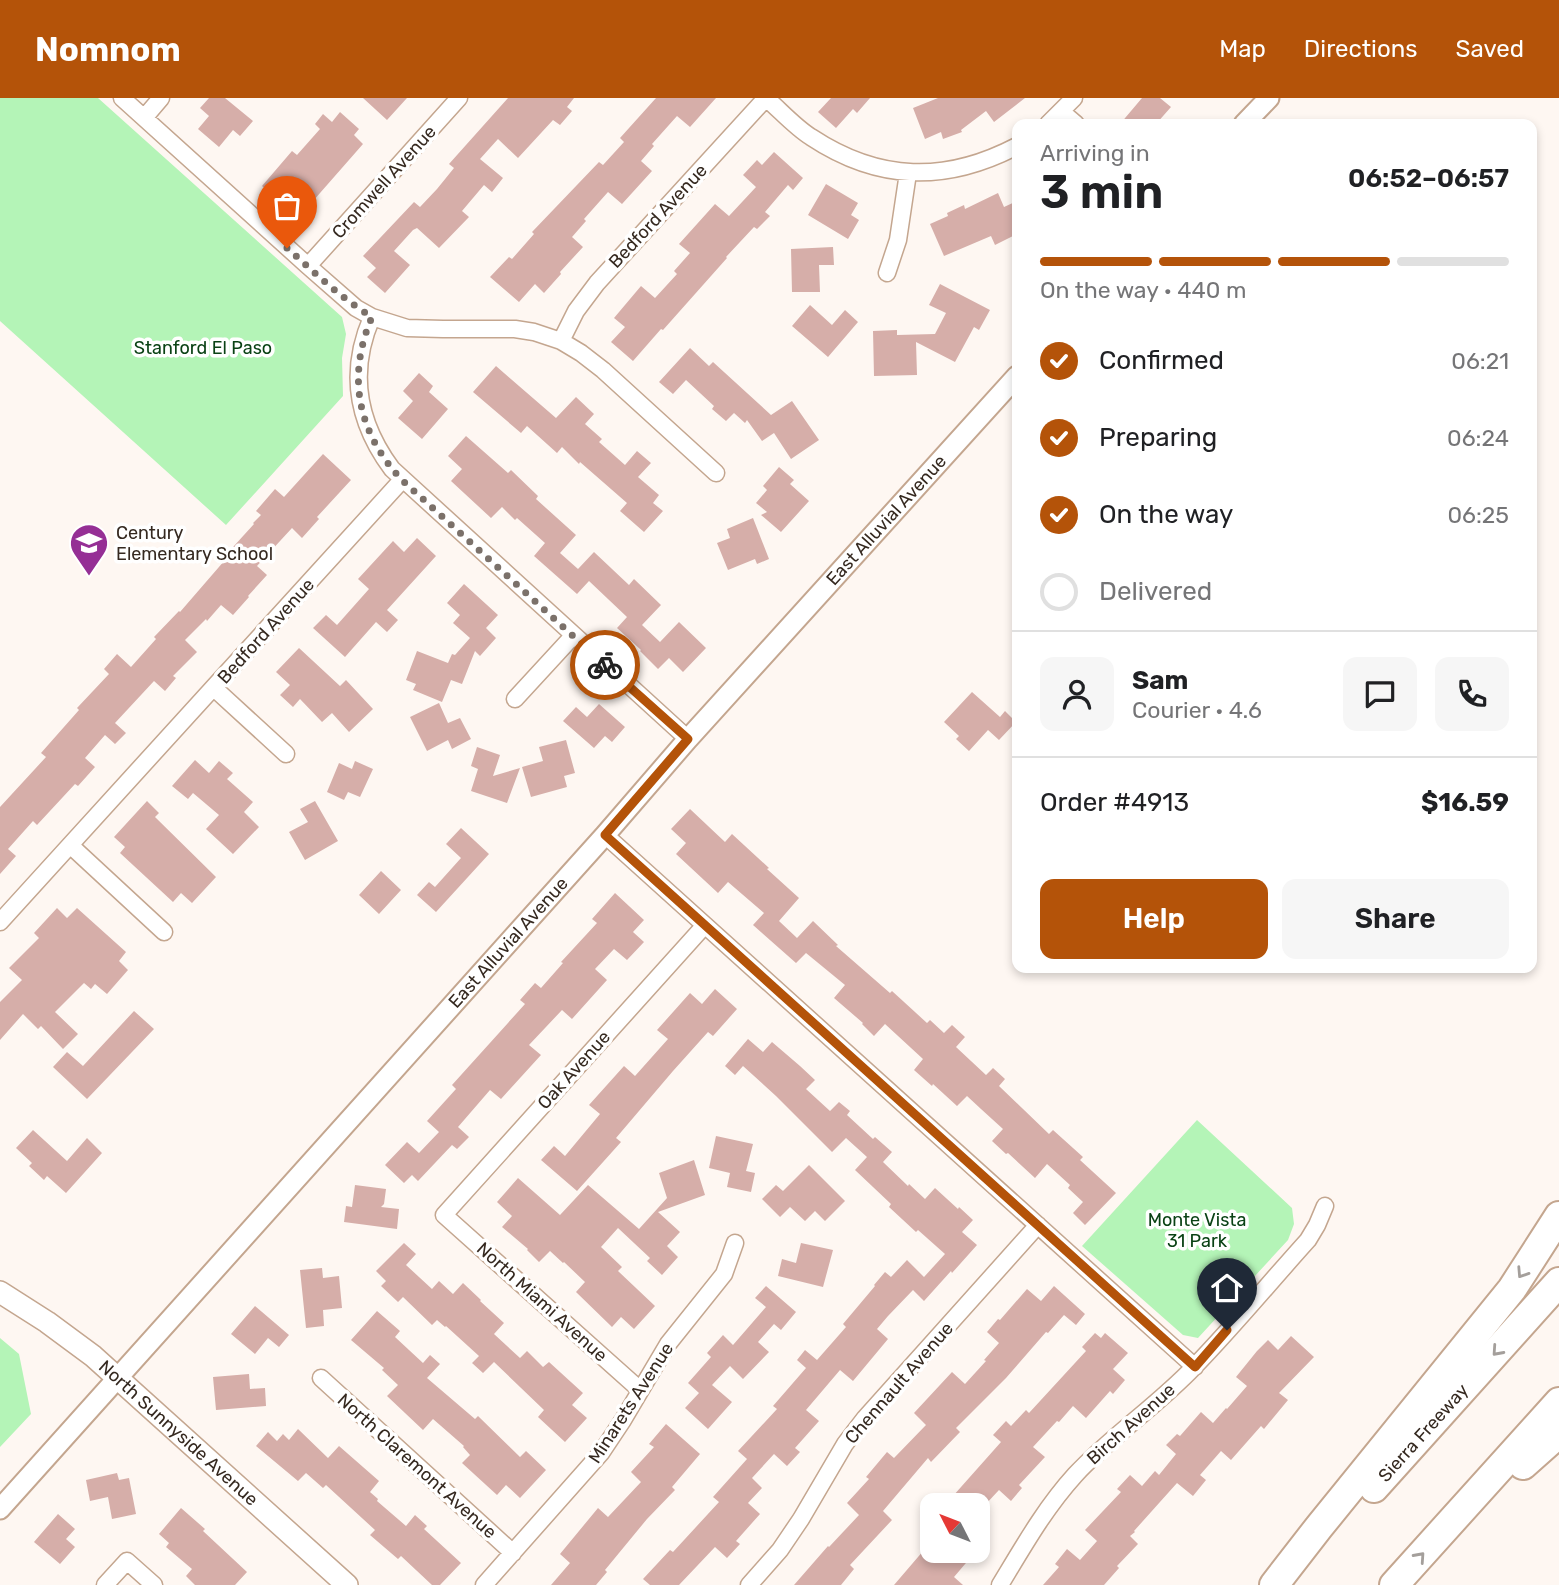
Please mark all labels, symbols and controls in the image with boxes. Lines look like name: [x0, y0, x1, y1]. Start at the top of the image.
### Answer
text: Nomnom: [35, 30, 181, 69]
text: Map: [1219, 35, 1266, 63]
text: Directions: [1304, 35, 1417, 63]
text: Saved: [1455, 35, 1524, 63]
street label: Cromwell Avenue: [327, 121, 441, 243]
text: Arriving in: [1040, 139, 1150, 167]
street label: Bedford Avenue: [604, 159, 712, 273]
text: 06:52–06:57: [1348, 163, 1509, 194]
text: 3 min: [1040, 165, 1163, 220]
pin: [257, 176, 317, 248]
icon: bag: [268, 187, 306, 225]
text: On the way · 440 m: [1040, 276, 1246, 304]
park label: Stanford El Paso: [134, 337, 272, 359]
icon: check: [1040, 342, 1078, 380]
text: Confirmed: [1099, 345, 1224, 376]
text: 06:21: [1451, 347, 1509, 375]
icon: check: [1040, 419, 1078, 457]
text: Preparing: [1099, 422, 1217, 453]
text: 06:24: [1447, 424, 1509, 452]
street label: East Alluvial Avenue: [822, 450, 951, 590]
icon: check: [1040, 496, 1078, 534]
text: On the way: [1099, 499, 1233, 530]
text: 06:25: [1447, 501, 1509, 529]
school or university icon: Century Elementary School: [68, 522, 110, 577]
place label: Century Elementary School: [116, 522, 273, 565]
street label: Bedford Avenue: [213, 574, 319, 688]
text: Delivered: [1099, 576, 1212, 607]
courier: [570, 630, 640, 700]
icon: bike: [586, 646, 624, 684]
button: person: [1040, 657, 1114, 731]
button: chat: [1343, 657, 1417, 731]
button: phone: [1435, 657, 1509, 731]
text: Sam: [1132, 665, 1188, 696]
text: Courier · 4.6: [1132, 696, 1262, 724]
text: Order #4913: [1040, 787, 1189, 818]
text: $16.59: [1421, 787, 1509, 818]
street label: East Alluvial Avenue: [444, 873, 573, 1013]
button: Help: [1040, 879, 1268, 959]
button: Share: [1282, 879, 1509, 959]
street label: Oak Avenue: [533, 1026, 615, 1114]
park label: Monte Vista 31 Park: [1148, 1209, 1246, 1252]
street label: North Miami Avenue: [472, 1238, 612, 1366]
pin: [1197, 1258, 1257, 1330]
one-way arrow: [1518, 1266, 1531, 1279]
icon: home: [1208, 1269, 1246, 1307]
street label: Chennault Avenue: [840, 1318, 958, 1448]
street label: Minarets Avenue: [584, 1339, 678, 1467]
one-way arrow: [1493, 1343, 1505, 1356]
street label: North Sunnyside Avenue: [94, 1356, 263, 1510]
street label: Birch Avenue: [1082, 1379, 1180, 1469]
street label: Sierra Freeway: [1374, 1379, 1473, 1487]
street label: North Claremont Avenue: [333, 1389, 501, 1543]
north arrow: [920, 1493, 990, 1563]
map controls: [920, 1493, 990, 1563]
one-way arrow: [1411, 1552, 1424, 1565]

